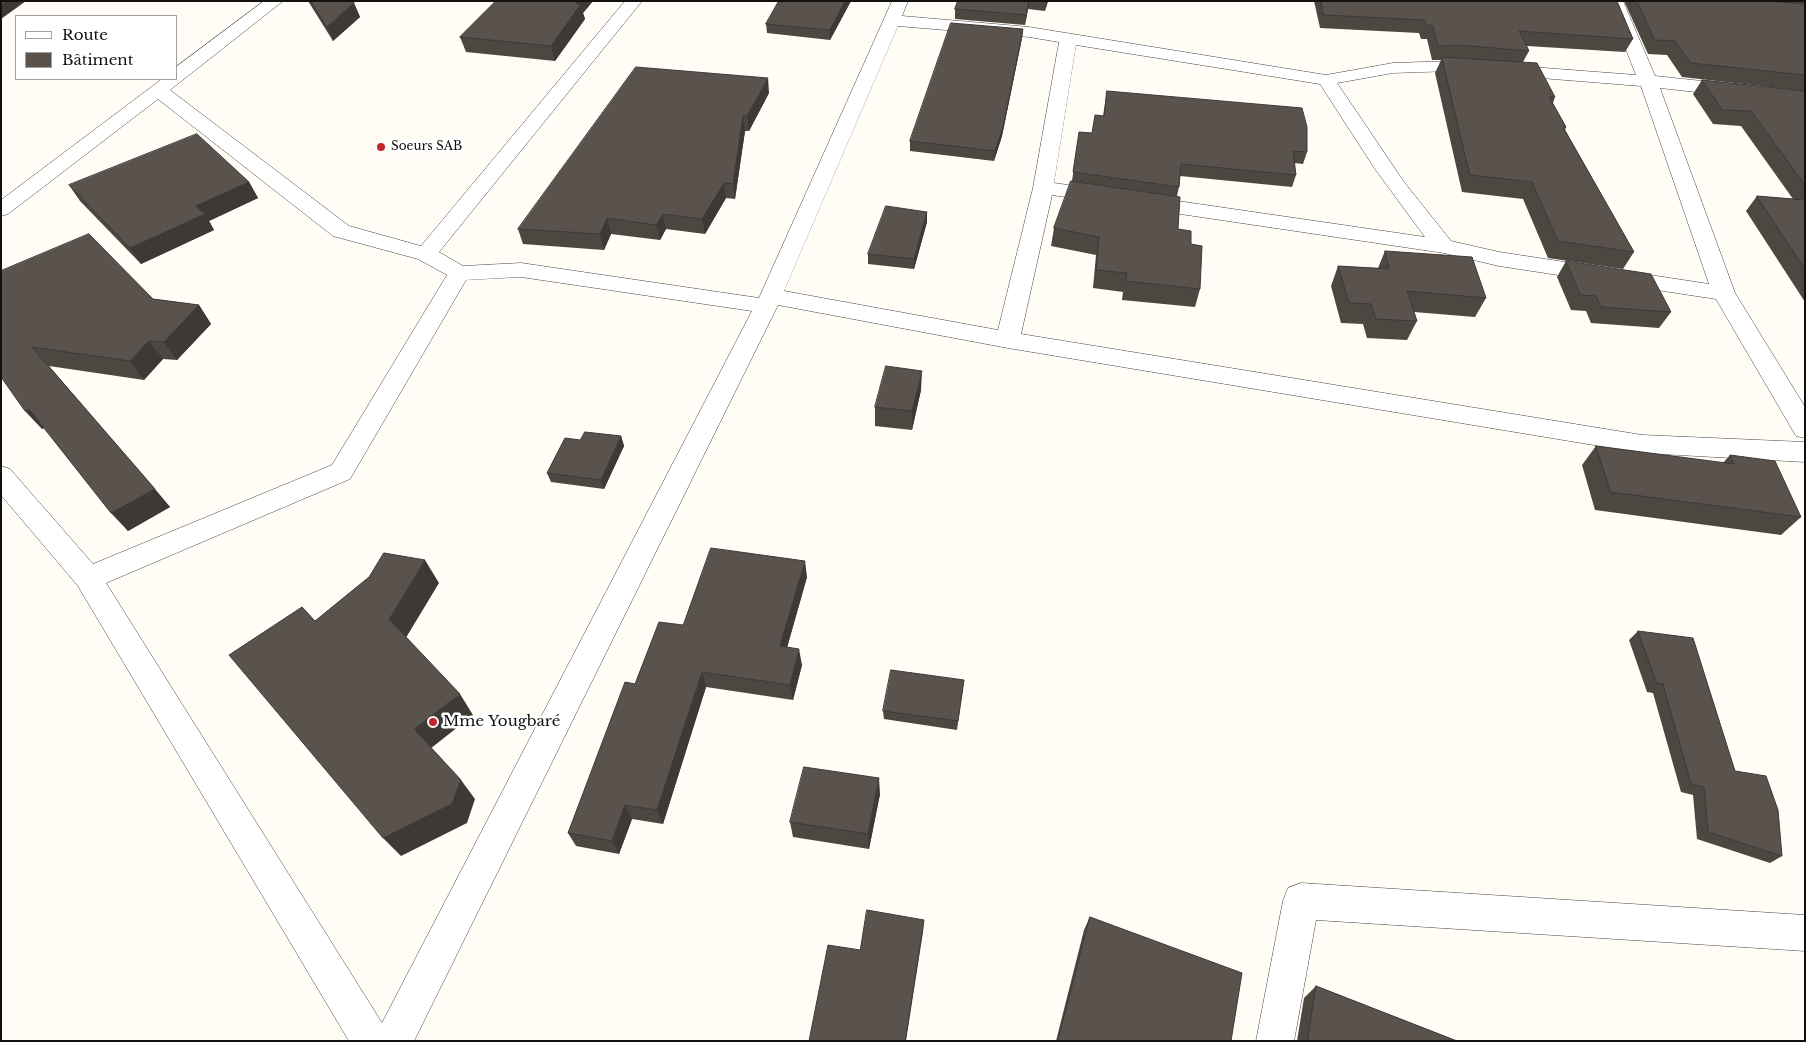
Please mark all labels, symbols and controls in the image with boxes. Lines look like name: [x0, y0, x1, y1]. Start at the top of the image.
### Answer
legend: [15, 15, 178, 80]
text: Route: [62, 25, 108, 44]
text: Bâtiment: [62, 50, 133, 69]
place label: Soeurs SAB: [391, 140, 462, 154]
marker: Soeurs SAB: [375, 141, 387, 153]
place label: Mme Yougbaré: [443, 713, 560, 731]
marker: Mme Yougbaré: [427, 716, 439, 728]

